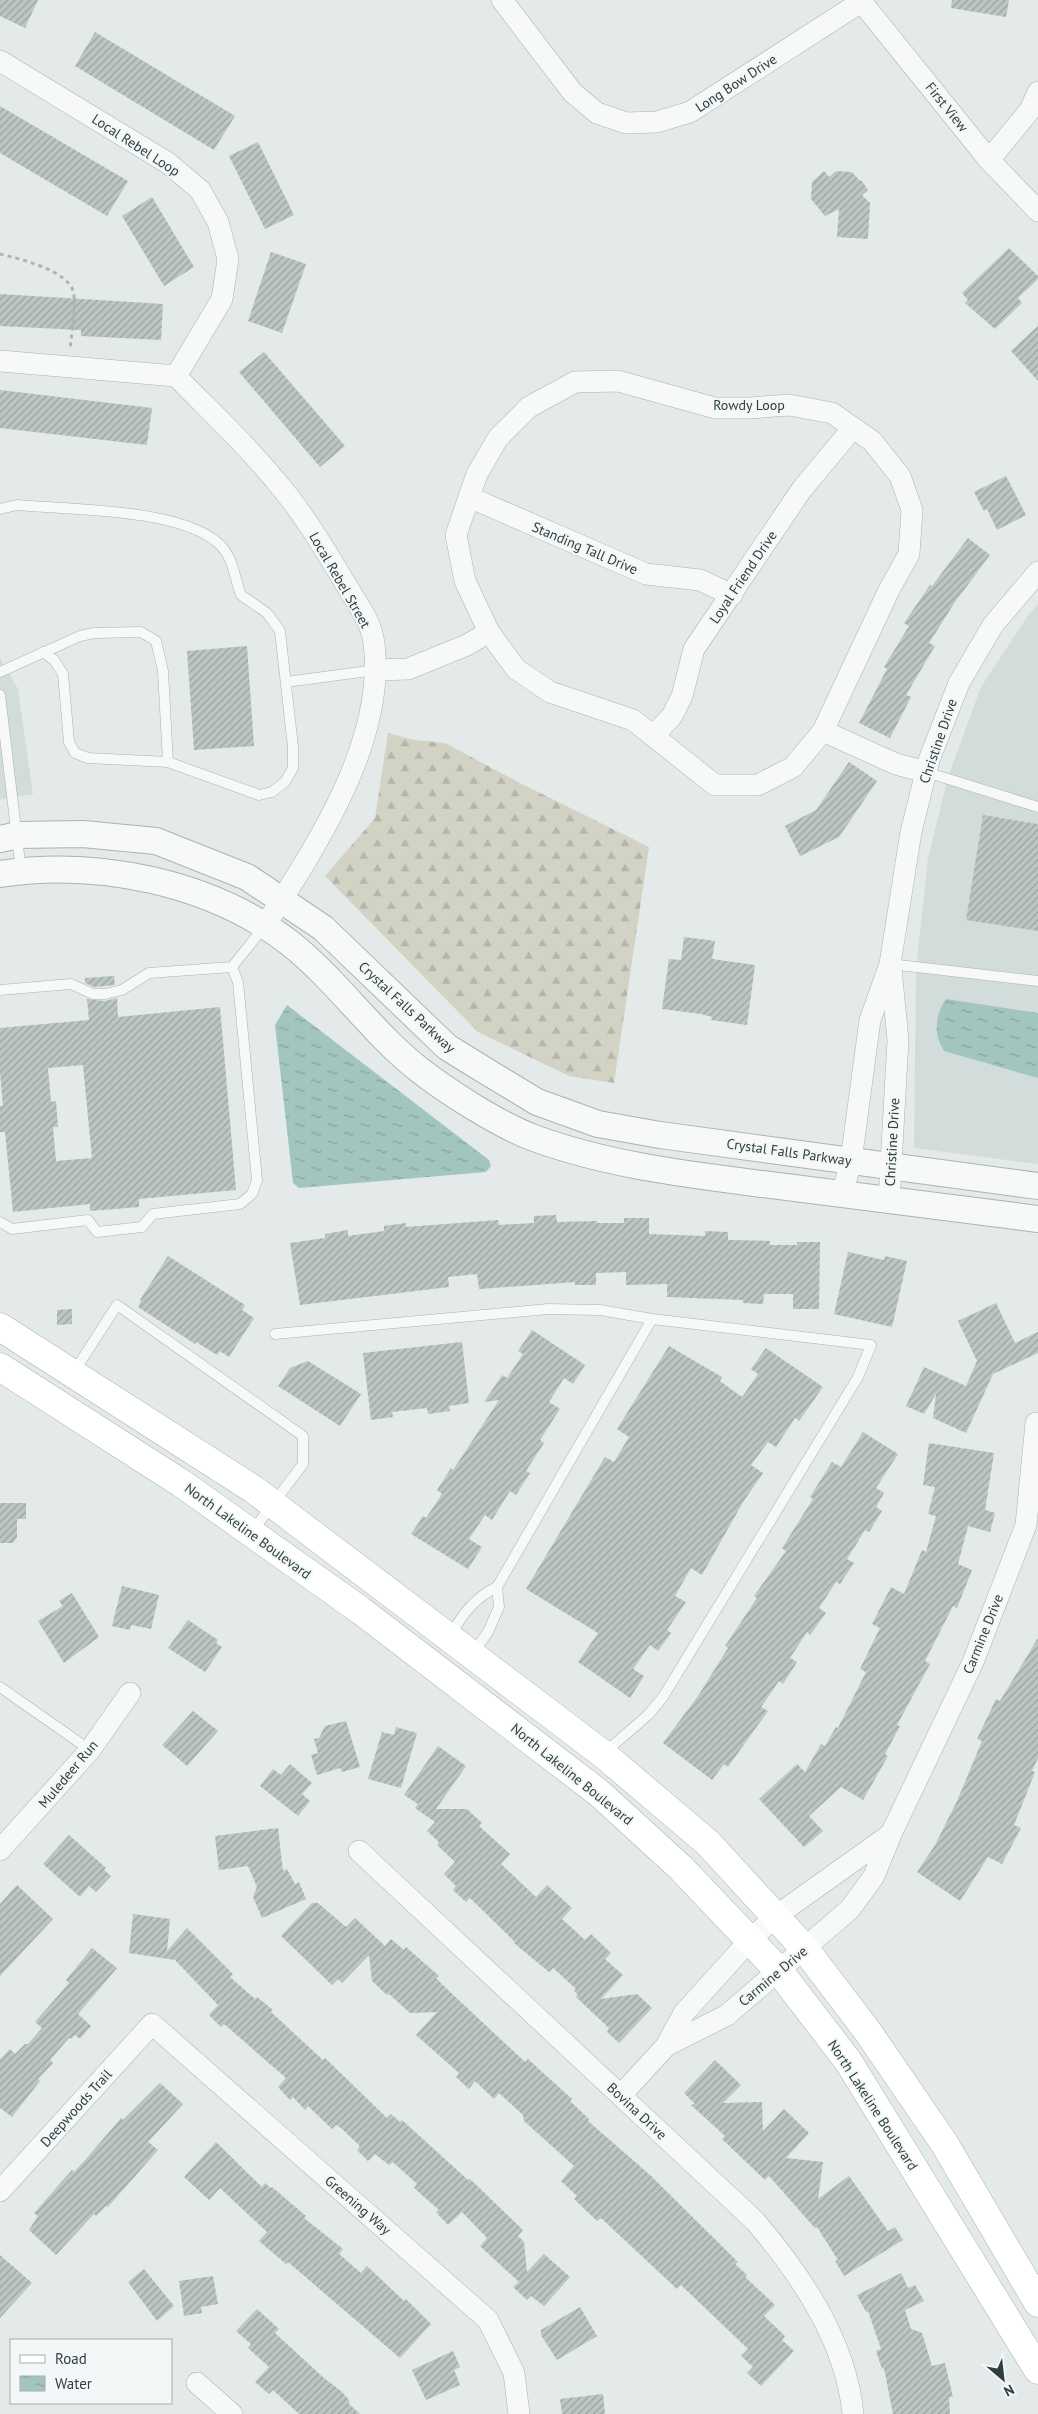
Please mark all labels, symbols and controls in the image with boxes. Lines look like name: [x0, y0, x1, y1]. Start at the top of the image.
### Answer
street label: Long Bow Drive: [692, 50, 780, 116]
street label: First View: [922, 79, 973, 136]
street label: Local Rebel Loop: [89, 110, 183, 180]
street label: Rowdy Loop: [713, 396, 785, 414]
street label: Standing Tall Drive: [529, 518, 641, 578]
street label: Loyal Friend Drive: [705, 527, 781, 627]
street label: Local Rebel Street: [305, 529, 375, 631]
street label: Christine Drive: [915, 696, 961, 786]
street label: Crystal Falls Parkway: [355, 957, 460, 1057]
street label: Christine Drive: [881, 1097, 903, 1187]
street label: Crystal Falls Parkway: [725, 1134, 853, 1170]
street label: North Lakeline Boulevard: [181, 1479, 315, 1583]
street label: Carmine Drive: [959, 1591, 1007, 1677]
street label: North Lakeline Boulevard: [507, 1719, 637, 1829]
street label: Muledeer Run: [34, 1736, 102, 1812]
street label: Carmine Drive: [735, 1942, 811, 2010]
street label: North Lakeline Boulevard: [824, 2036, 922, 2174]
street label: Deepwoods Trail: [36, 2065, 116, 2151]
street label: Bovina Drive: [603, 2079, 671, 2143]
street label: Greening Way: [321, 2171, 395, 2239]
legend: [10, 2339, 172, 2404]
text: Road: [55, 2349, 87, 2368]
north arrow: [978, 2354, 1028, 2404]
text: Water: [55, 2374, 92, 2393]
text: N: [1001, 2380, 1017, 2401]

